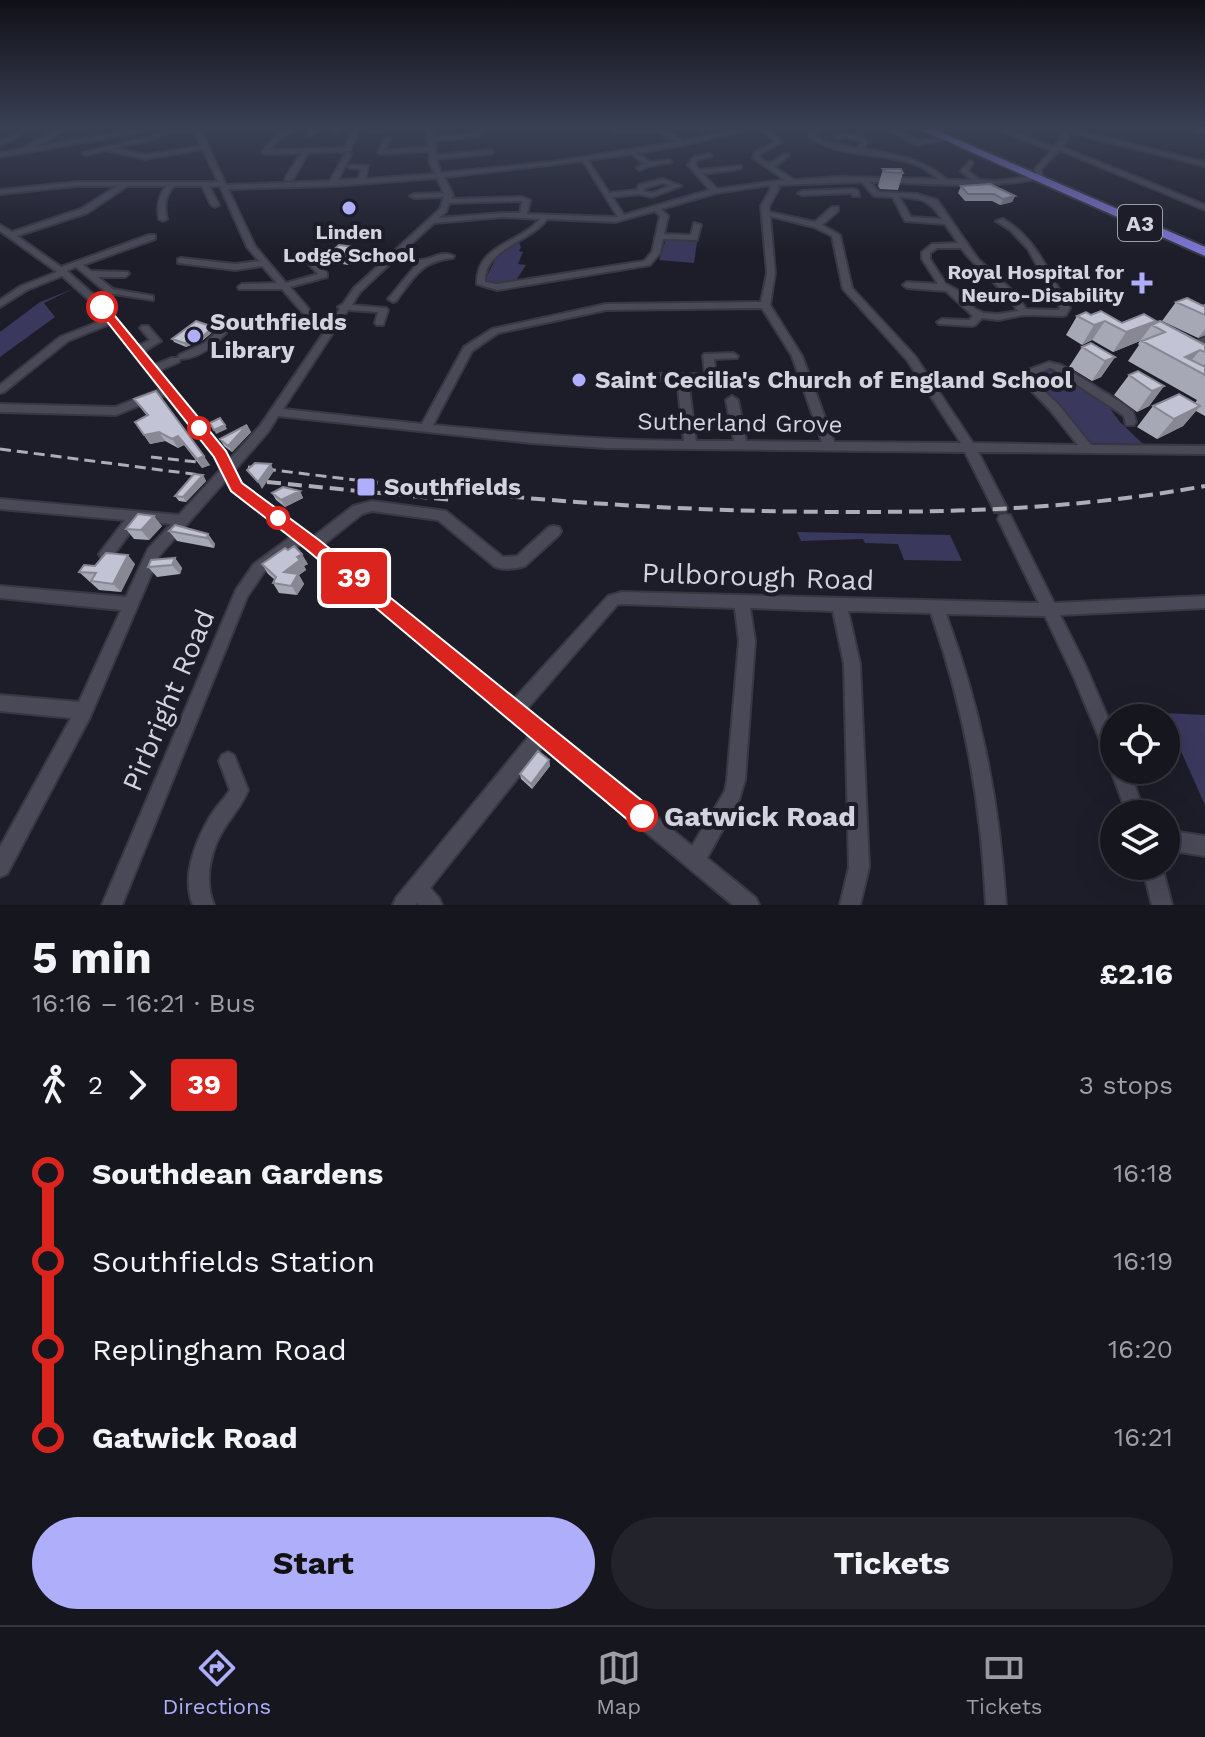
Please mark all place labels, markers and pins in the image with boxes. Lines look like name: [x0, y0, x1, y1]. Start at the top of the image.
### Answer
marker: Linden Lodge School: [340, 199, 358, 217]
place label: Linden Lodge School: [283, 220, 415, 267]
place label: Royal Hospital for Neuro-Disability: [947, 260, 1125, 307]
marker: Royal Hospital for Neuro-Disability: [1131, 272, 1153, 294]
unlabelled marker: [87, 292, 117, 322]
place label: Southfields Library: [210, 308, 347, 364]
marker: Southfields Library: [185, 327, 203, 345]
place label: Saint Cecilia's Church of England School: [595, 366, 1072, 394]
marker: Saint Cecilia's Church of England School: [570, 371, 588, 389]
unlabelled marker: [188, 417, 210, 439]
place label: Southfields: [384, 473, 521, 501]
marker: Southfields: [355, 476, 377, 498]
unlabelled marker: [267, 507, 289, 529]
place label: Gatwick Road: [664, 800, 856, 833]
marker: Gatwick Road: [627, 801, 657, 831]

